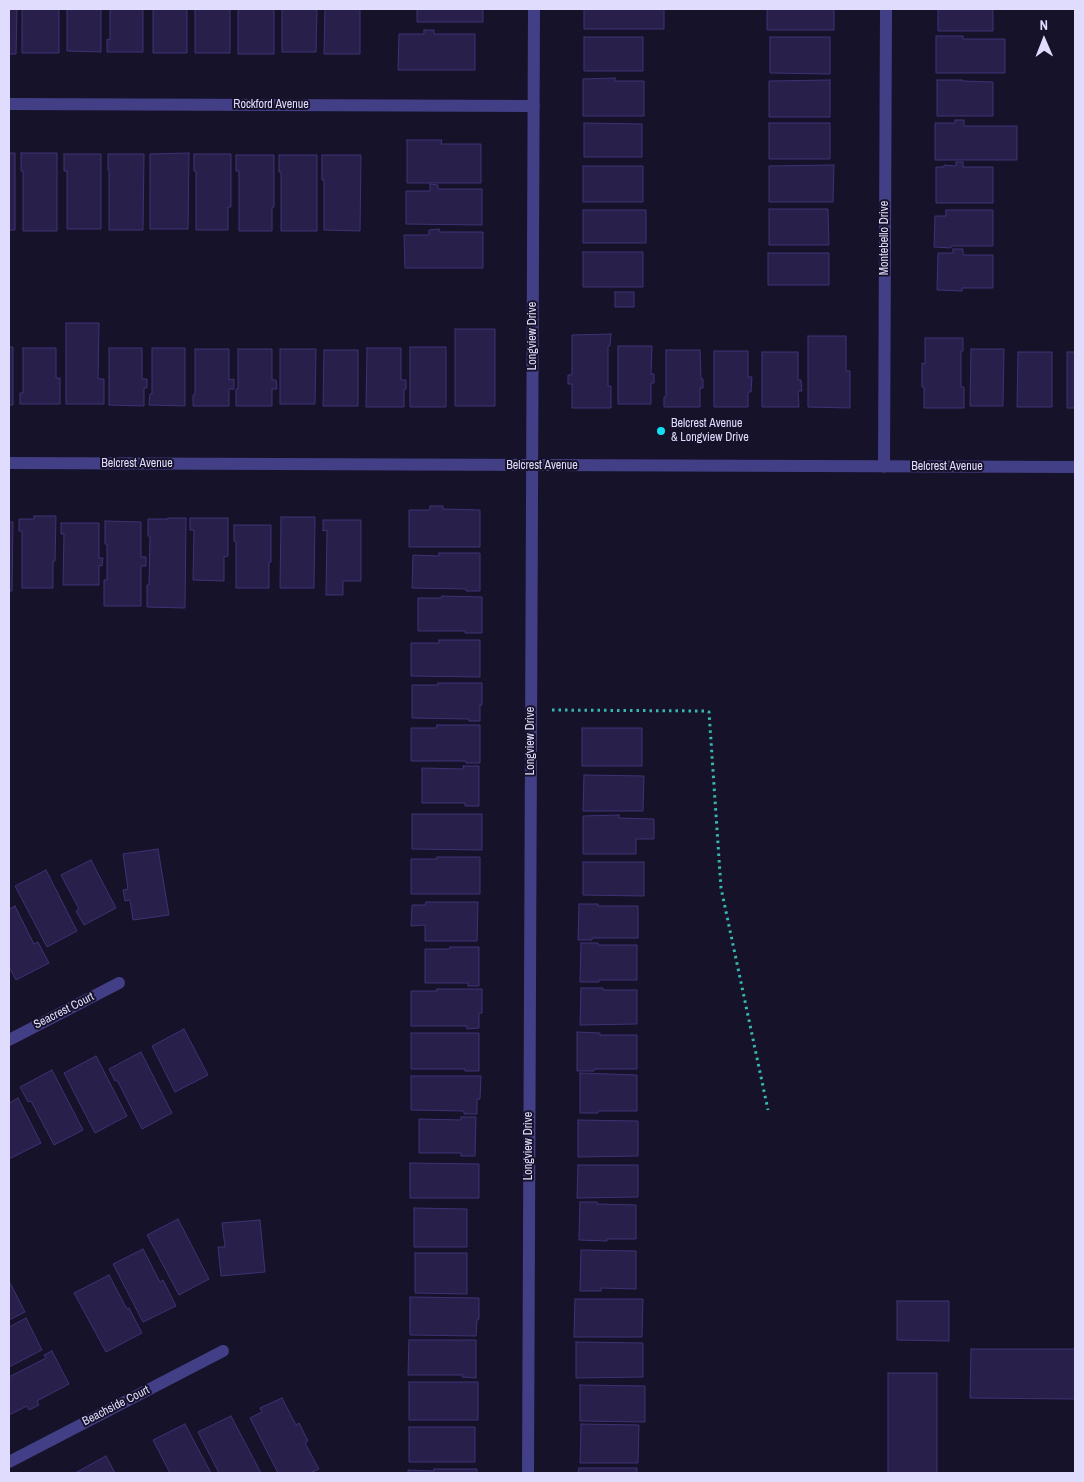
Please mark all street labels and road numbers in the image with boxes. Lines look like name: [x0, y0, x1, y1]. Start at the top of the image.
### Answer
street label: Rockford Avenue: [233, 98, 309, 112]
street label: Montebello Drive: [878, 201, 892, 275]
street label: Longview Drive: [526, 302, 540, 370]
street label: Belcrest Avenue: [101, 457, 173, 471]
street label: Belcrest Avenue: [506, 459, 578, 473]
street label: Belcrest Avenue: [911, 460, 983, 474]
street label: Longview Drive: [524, 707, 538, 775]
street label: Seacrest Court: [31, 990, 97, 1032]
street label: Longview Drive: [522, 1112, 536, 1180]
street label: Beachside Court: [80, 1383, 152, 1429]

